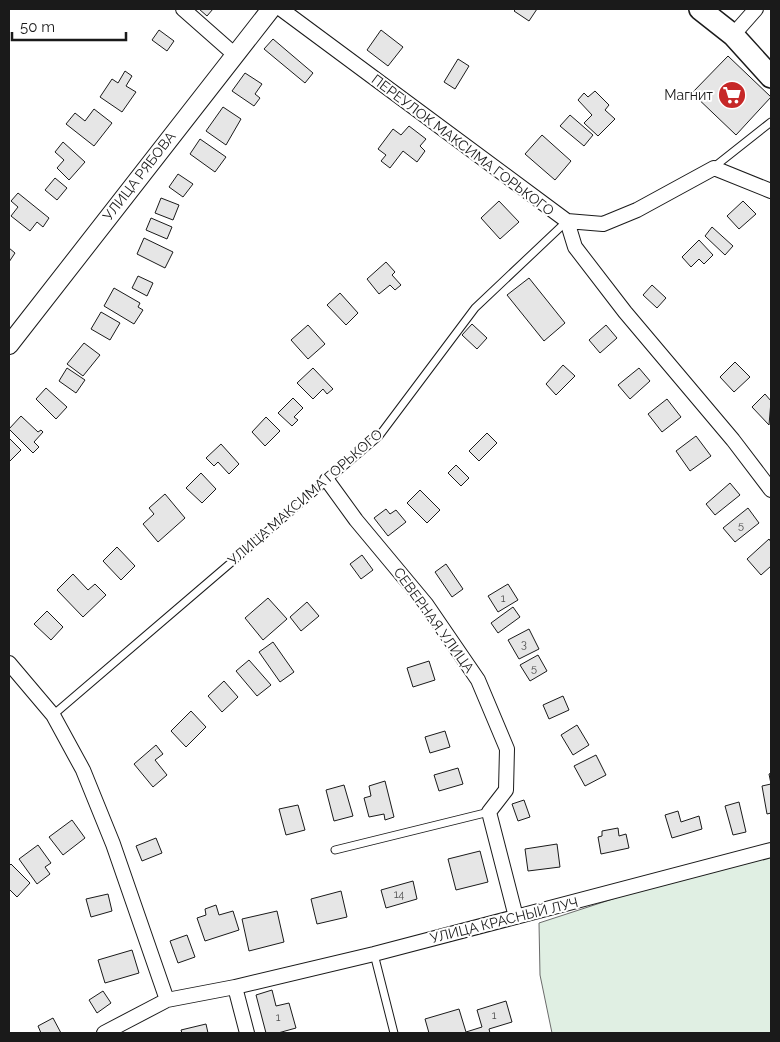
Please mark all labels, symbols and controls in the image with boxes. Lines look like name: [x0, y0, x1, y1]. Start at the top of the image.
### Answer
scale bar: [12, 10, 126, 42]
text: 50 m: [20, 18, 55, 36]
street label: ПЕРЕУЛОК МАКСИМА ГОРЬКОГО: [369, 71, 557, 219]
supermarket icon: Магнит: [717, 80, 747, 110]
place label: Магнит: [664, 87, 713, 103]
street label: УЛИЦА РЯБОВА: [99, 128, 179, 224]
street label: УЛИЦА МАКСИМА ГОРЬКОГО: [225, 426, 385, 568]
house number: 5: [738, 519, 744, 532]
street label: СЕВЕРНАЯ УЛИЦА: [390, 564, 478, 676]
house number: 1: [501, 592, 506, 605]
house number: 3: [521, 638, 527, 651]
house number: 5: [531, 662, 537, 675]
house number: 14: [394, 888, 404, 901]
street label: УЛИЦА КРАСНЫЙ ЛУЧ: [428, 893, 580, 946]
house number: 1: [492, 1009, 497, 1022]
house number: 1: [276, 1011, 281, 1024]

